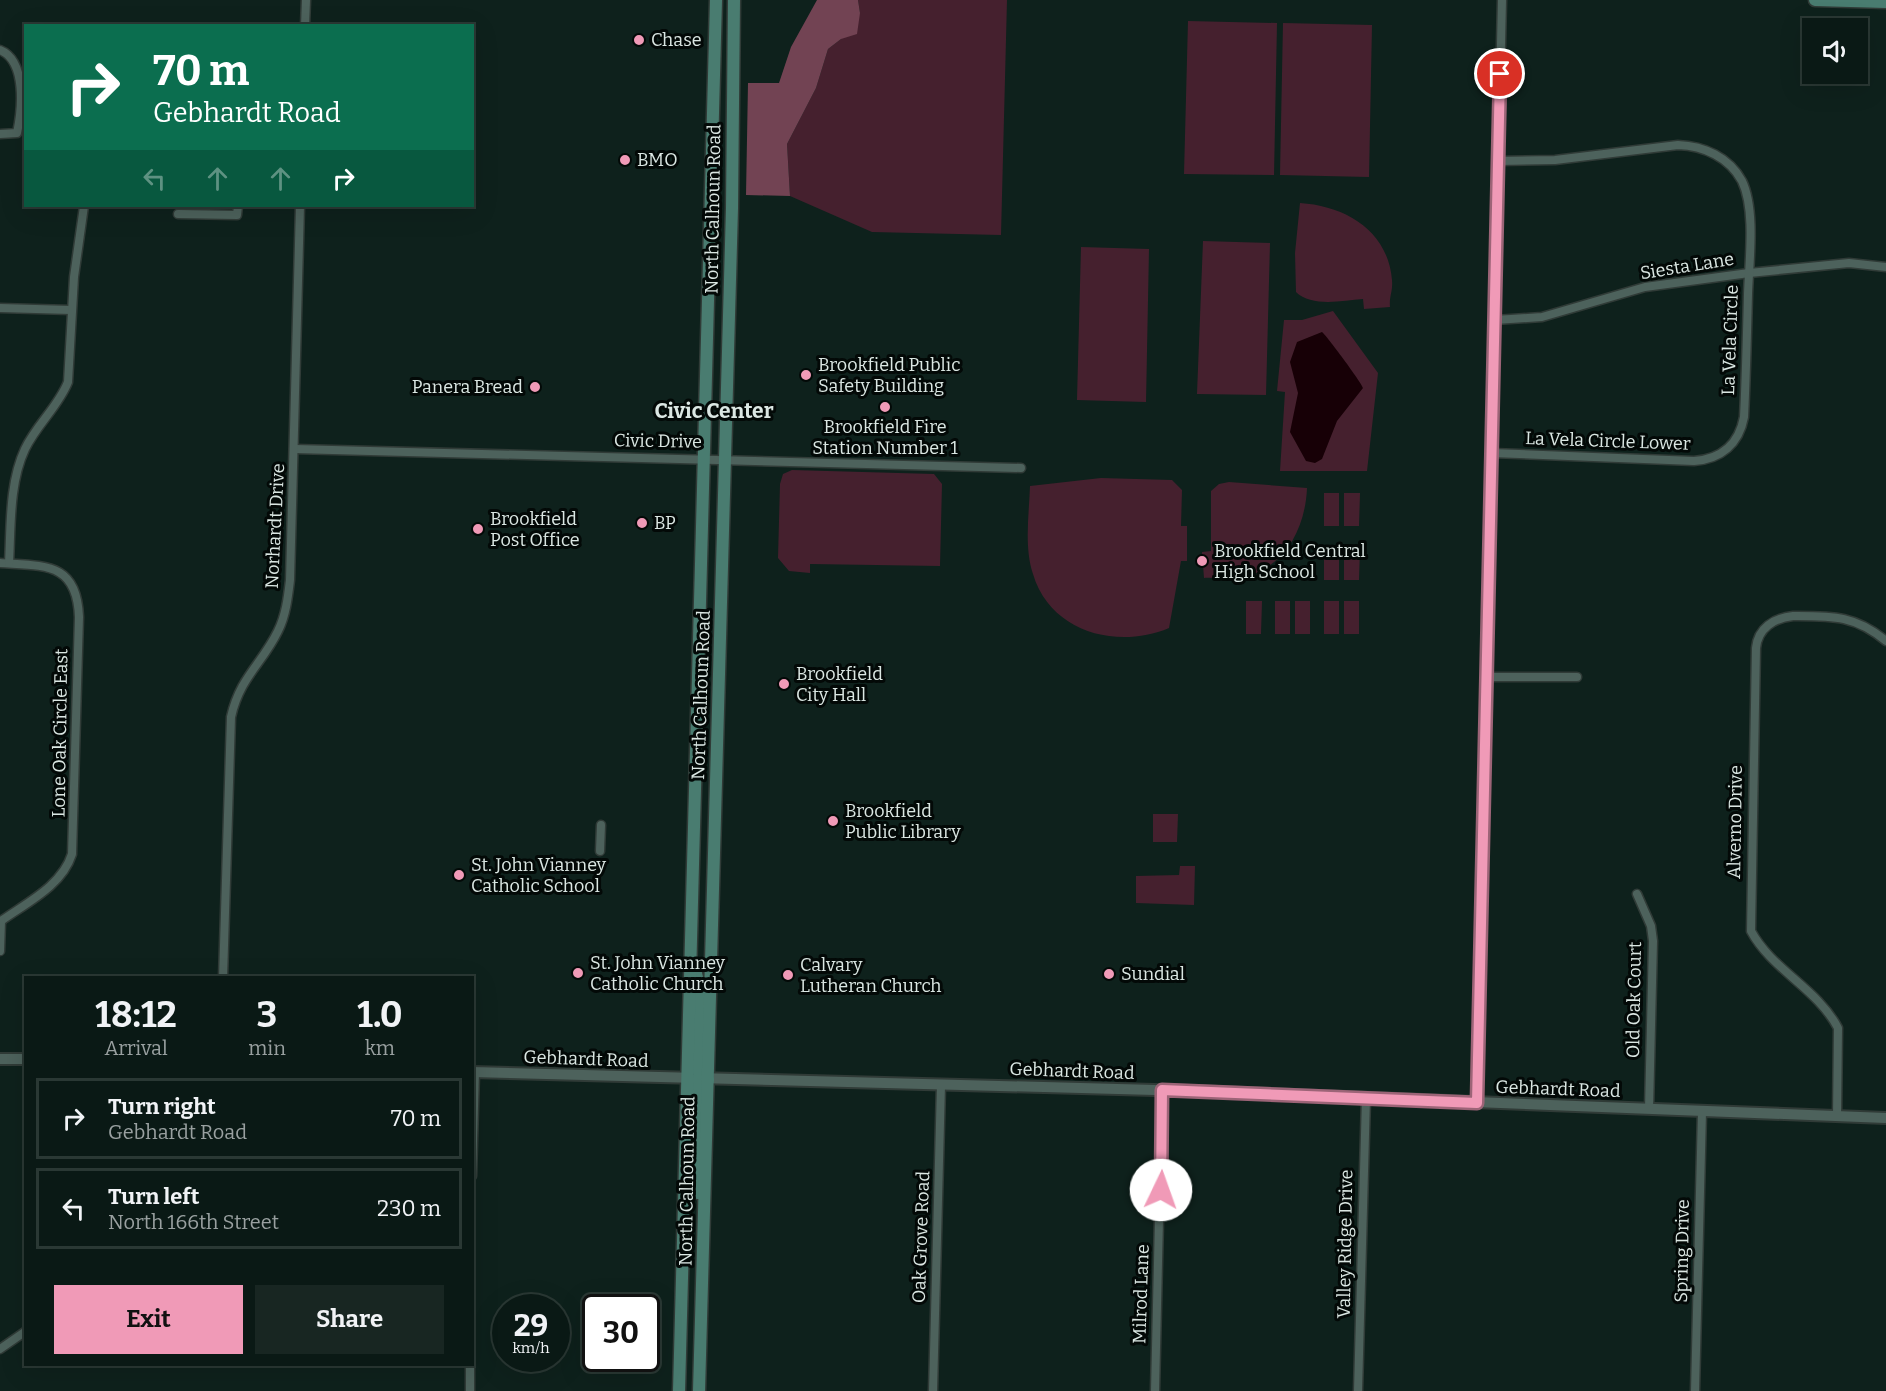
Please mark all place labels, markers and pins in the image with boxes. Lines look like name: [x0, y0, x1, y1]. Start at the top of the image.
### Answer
place label: Chase: [651, 29, 702, 51]
marker: Chase: [632, 33, 646, 47]
pin: [1474, 48, 1525, 99]
place label: BMO: [637, 149, 678, 171]
marker: BMO: [618, 153, 632, 167]
place label: Brookfield Public Safety Building: [818, 354, 960, 397]
marker: Brookfield Public Safety Building: [799, 368, 813, 382]
place label: Panera Bread: [412, 376, 523, 398]
marker: Panera Bread: [528, 380, 542, 394]
marker: Brookfield Fire Station Number 1: [878, 400, 892, 414]
place label: Brookfield Fire Station Number 1: [812, 416, 959, 459]
place label: Brookfield Post Office: [490, 508, 580, 551]
place label: BP: [654, 512, 676, 534]
marker: BP: [635, 516, 649, 530]
marker: Brookfield Post Office: [471, 522, 485, 536]
place label: Brookfield Central High School: [1214, 540, 1366, 583]
marker: Brookfield Central High School: [1195, 554, 1209, 568]
place label: Brookfield City Hall: [796, 663, 883, 706]
marker: Brookfield City Hall: [777, 677, 791, 691]
place label: Brookfield Public Library: [845, 800, 961, 843]
marker: Brookfield Public Library: [826, 814, 840, 828]
place label: St. John Vianney Catholic School: [471, 854, 607, 897]
marker: St. John Vianney Catholic School: [452, 868, 466, 882]
place label: St. John Vianney Catholic Church: [590, 952, 726, 995]
place label: Calvary Lutheran Church: [800, 954, 942, 997]
place label: Sundial: [1121, 963, 1185, 985]
marker: St. John Vianney Catholic Church: [571, 966, 585, 980]
marker: Sundial: [1102, 967, 1116, 981]
marker: Calvary Lutheran Church: [781, 968, 795, 982]

